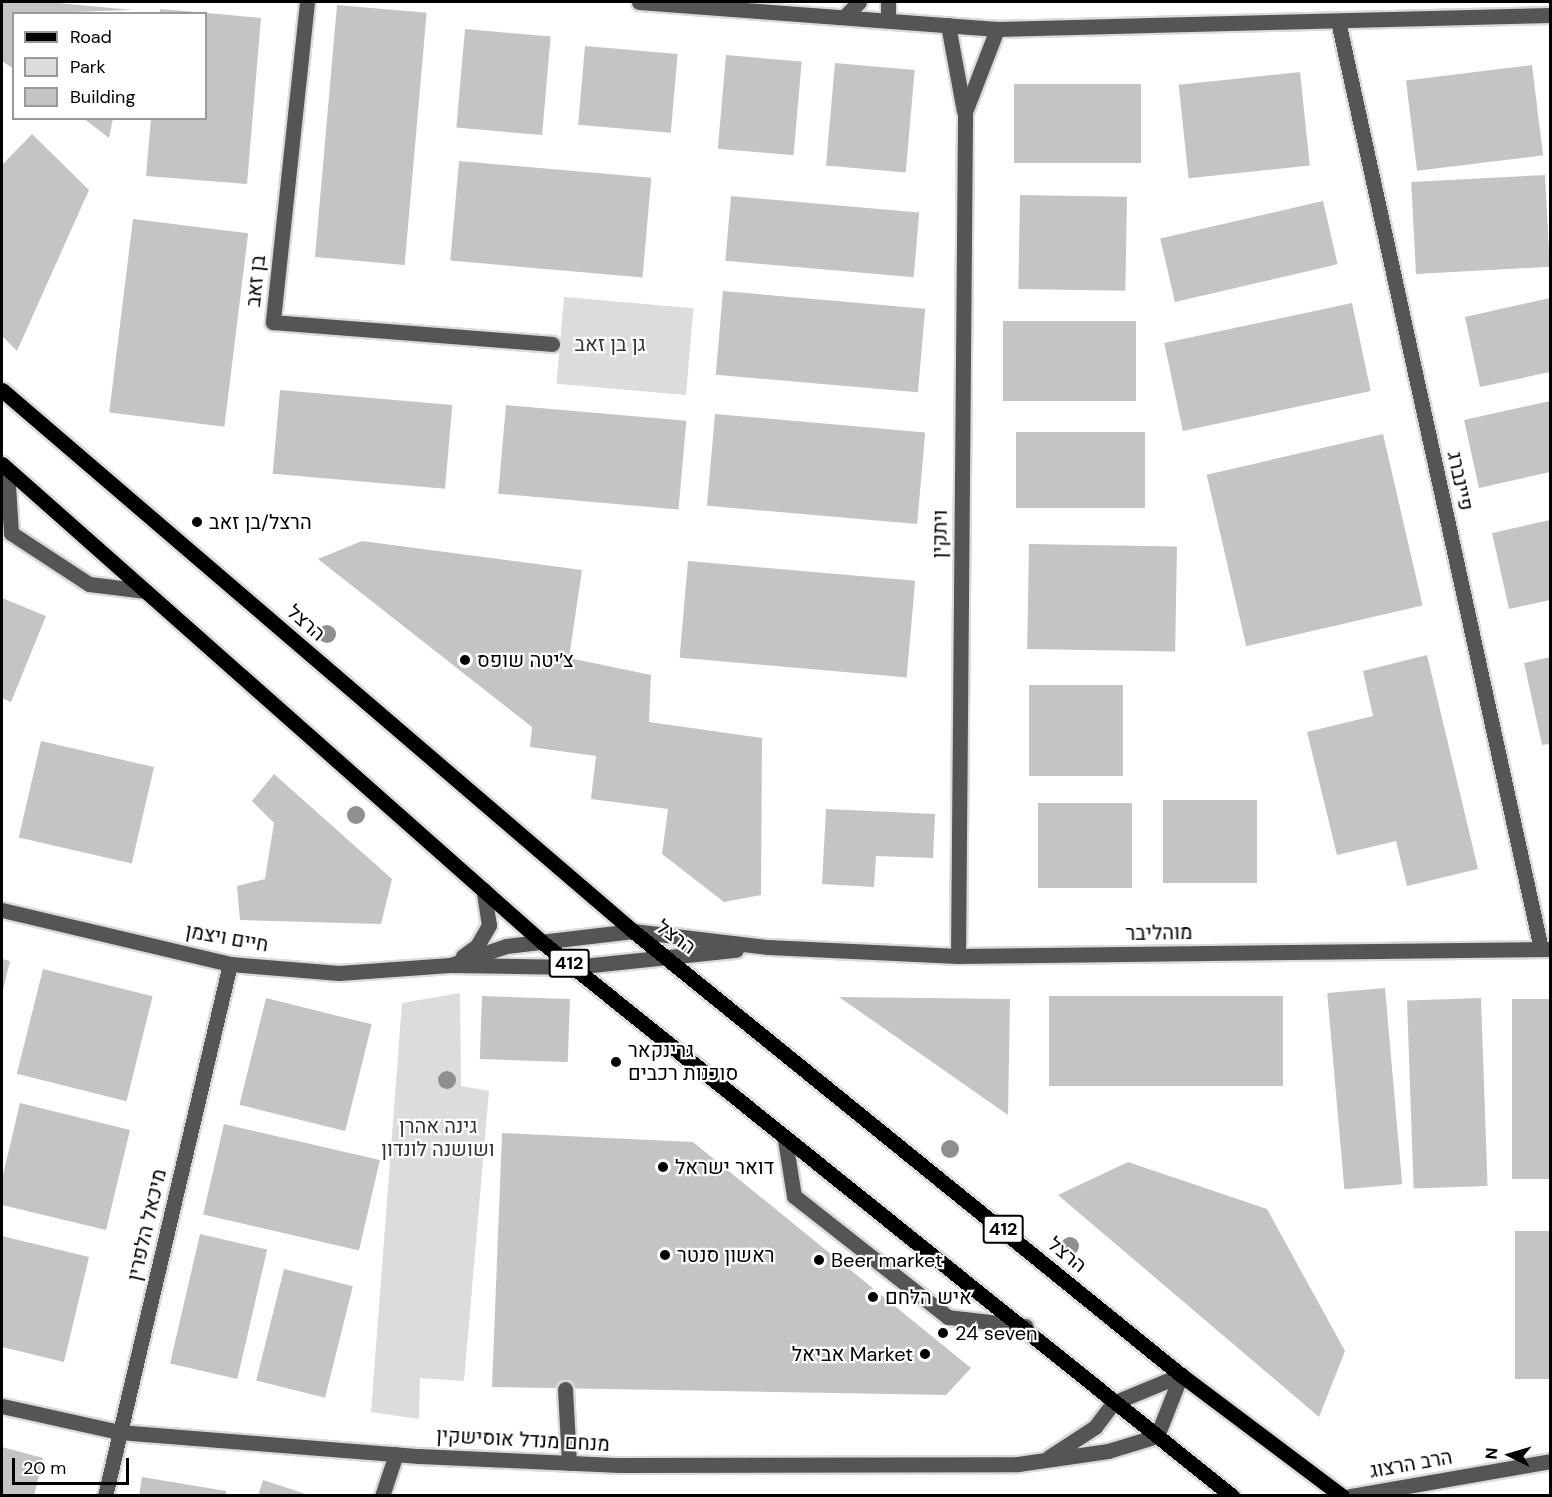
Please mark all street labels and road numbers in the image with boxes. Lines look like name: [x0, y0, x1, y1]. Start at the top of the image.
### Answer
street label: בן זאב: [241, 254, 271, 308]
street label: פיינברג: [1442, 449, 1478, 513]
street label: ויתקין: [928, 509, 952, 559]
street label: הרצל: [282, 600, 330, 646]
street label: הרצל: [652, 915, 700, 959]
street label: חיים ויצמן: [184, 919, 270, 957]
street label: מוהליבר: [1125, 920, 1193, 946]
road number: 412: [548, 948, 590, 978]
street label: מיכאל הלפרין: [122, 1167, 172, 1283]
road number: 412: [982, 1214, 1024, 1244]
street label: הרצל: [1043, 1232, 1091, 1278]
street label: מנחם מנדל אוסישקין: [436, 1423, 610, 1457]
street label: הרב הרצוג: [1368, 1445, 1454, 1483]

